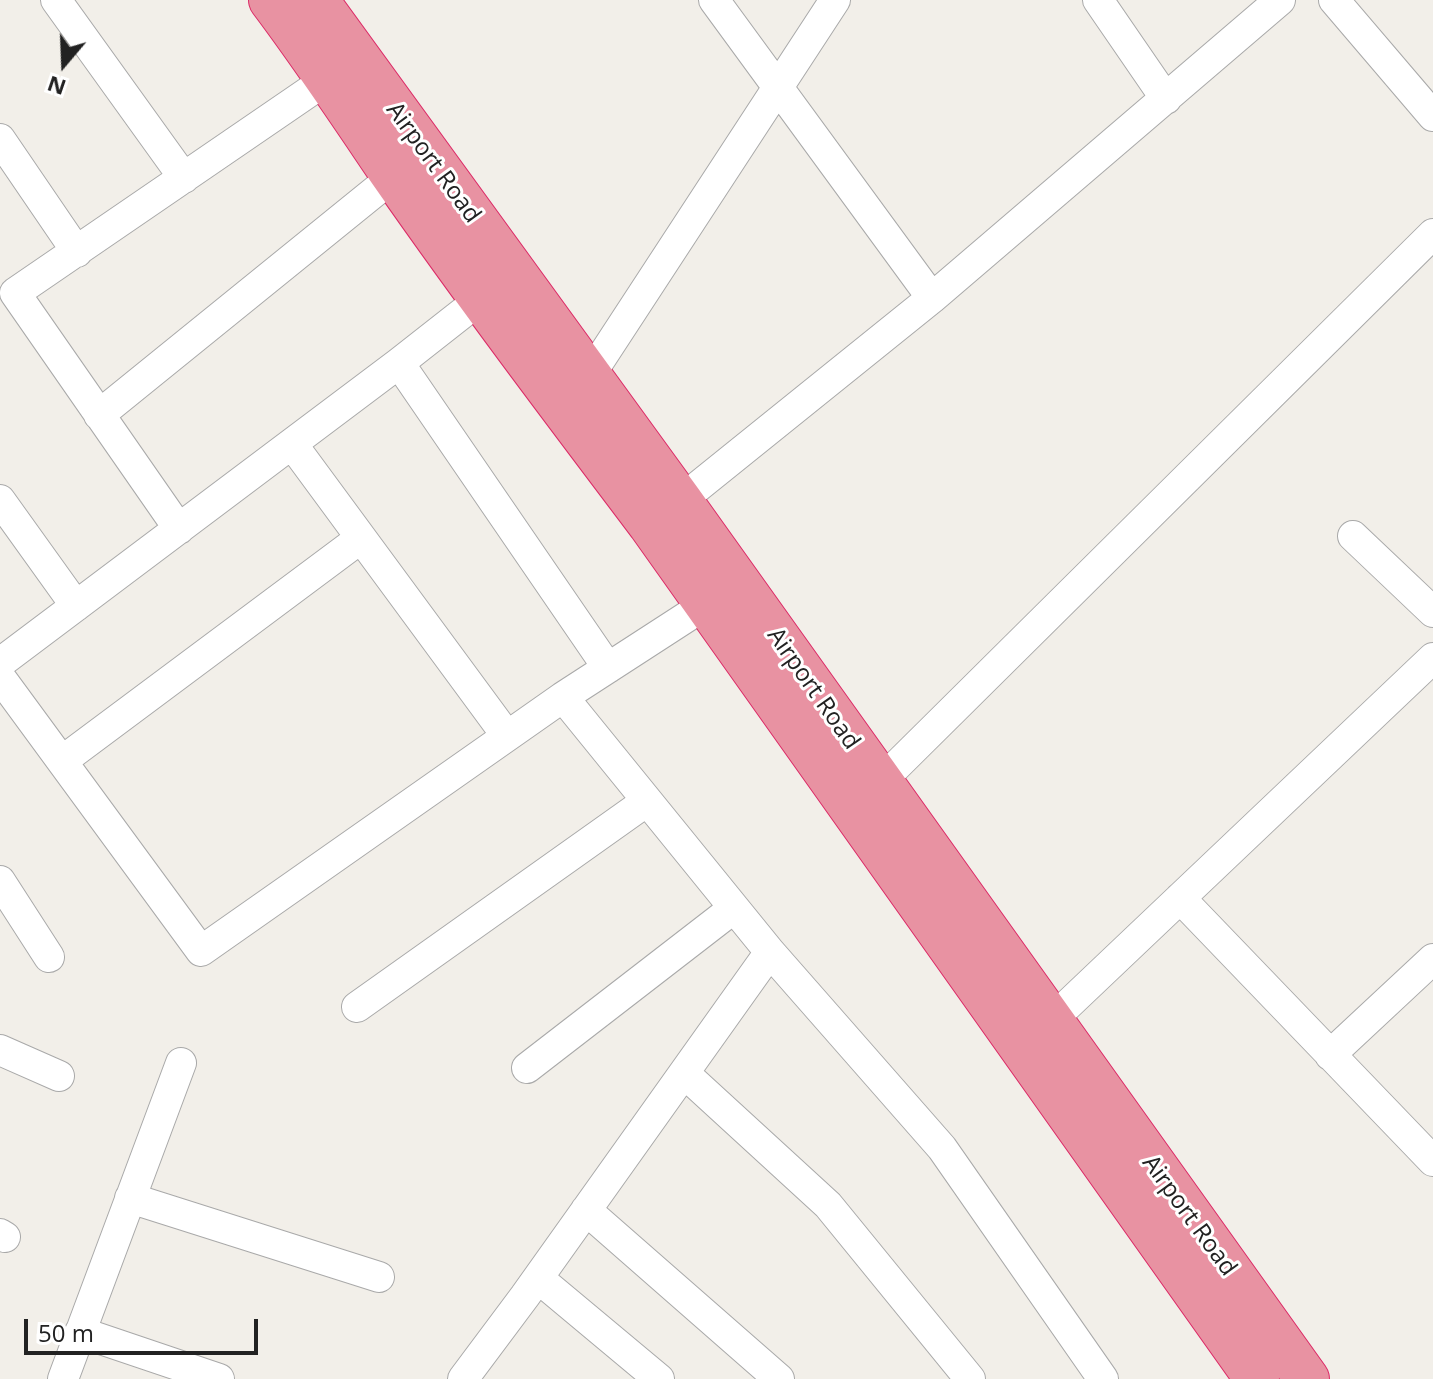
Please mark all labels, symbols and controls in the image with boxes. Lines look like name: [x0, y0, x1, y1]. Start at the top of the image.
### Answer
north arrow: [24, 24, 104, 104]
text: N: [43, 70, 70, 104]
street label: Airport Road: [380, 97, 486, 229]
street label: Airport Road: [760, 623, 866, 755]
street label: Airport Road: [1136, 1150, 1242, 1282]
scale bar: [28, 1303, 262, 1353]
text: 50 m: [38, 1316, 94, 1349]

